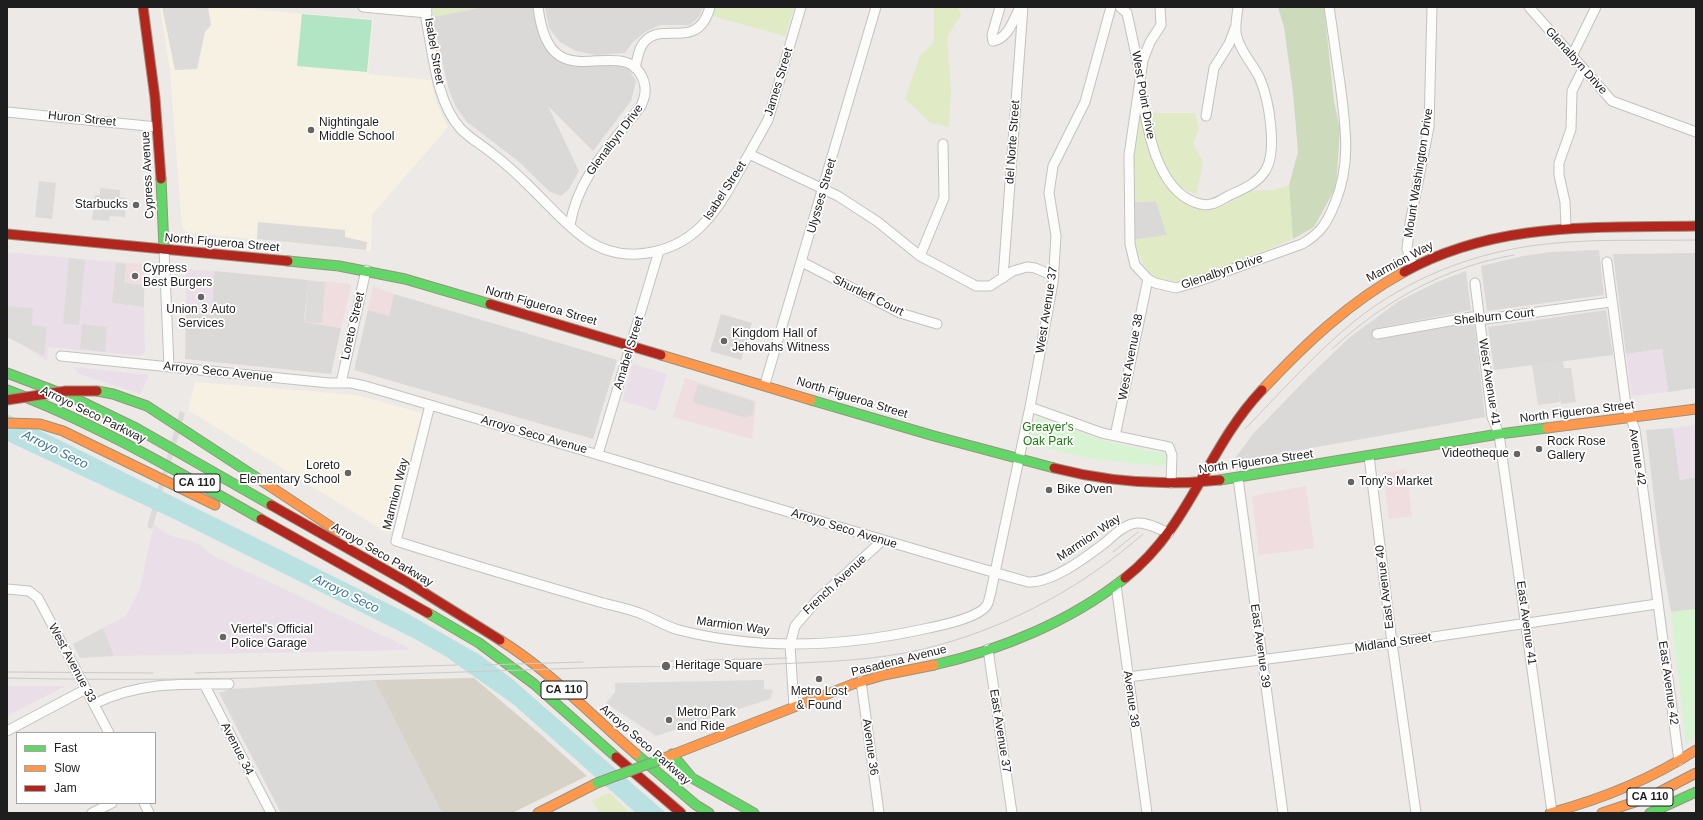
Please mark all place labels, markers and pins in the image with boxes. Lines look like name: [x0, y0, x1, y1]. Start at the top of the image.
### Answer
place label: Nightingale Middle School: [319, 116, 394, 144]
marker: Nightingale Middle School: [306, 125, 316, 135]
place label: Starbucks: [75, 198, 128, 212]
marker: Starbucks: [131, 200, 141, 210]
place label: Cypress Best Burgers: [143, 262, 212, 290]
marker: Cypress Best Burgers: [130, 271, 140, 281]
marker: Union 3 Auto Services: [196, 292, 206, 302]
place label: Union 3 Auto Services: [166, 303, 236, 331]
place label: Kingdom Hall of Jehovahs Witness: [732, 327, 829, 355]
marker: Kingdom Hall of Jehovahs Witness: [719, 336, 729, 346]
place label: Rock Rose Gallery: [1547, 435, 1606, 463]
marker: Rock Rose Gallery: [1534, 444, 1544, 454]
place label: Videotheque: [1442, 447, 1509, 461]
marker: Videotheque: [1512, 449, 1522, 459]
place label: Loreto Elementary School: [239, 459, 340, 487]
marker: Loreto Elementary School: [343, 468, 353, 478]
place label: Tony's Market: [1359, 475, 1433, 489]
marker: Tony's Market: [1346, 477, 1356, 487]
place label: Bike Oven: [1057, 483, 1112, 497]
marker: Bike Oven: [1044, 485, 1054, 495]
place label: Viertel's Official Police Garage: [231, 623, 313, 651]
marker: Viertel's Official Police Garage: [218, 632, 228, 642]
place label: Heritage Square: [675, 659, 762, 673]
marker: Heritage Square: [660, 660, 672, 672]
marker: Metro Lost & Found: [814, 674, 824, 684]
place label: Metro Lost & Found: [791, 685, 847, 713]
place label: Metro Park and Ride: [677, 706, 736, 734]
marker: Metro Park and Ride: [664, 715, 674, 725]

